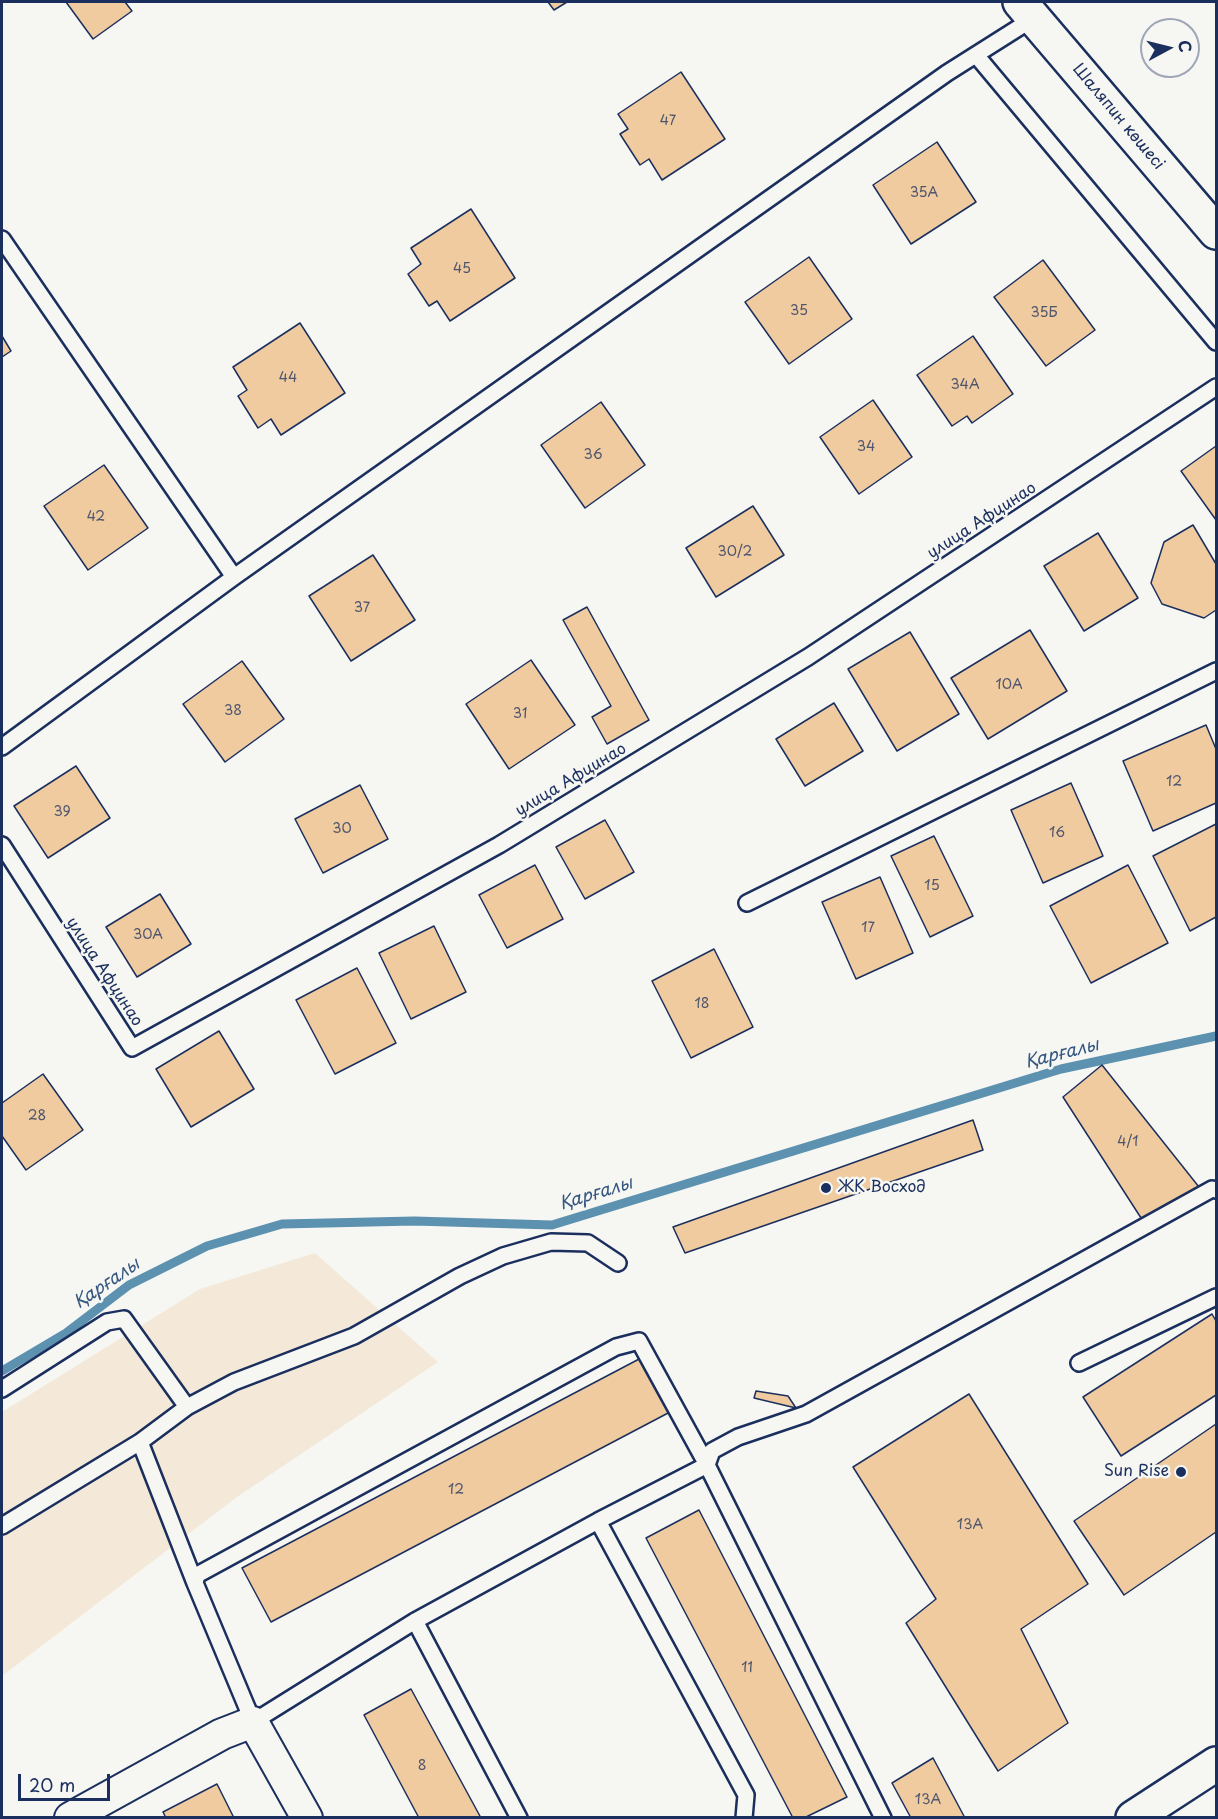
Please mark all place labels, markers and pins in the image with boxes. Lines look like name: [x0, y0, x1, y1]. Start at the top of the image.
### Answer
place label: ЖК Восход: [838, 1178, 926, 1198]
marker: ЖК Восход: [819, 1181, 833, 1195]
place label: Sun Rise: [1104, 1462, 1169, 1482]
marker: Sun Rise: [1174, 1465, 1188, 1479]

